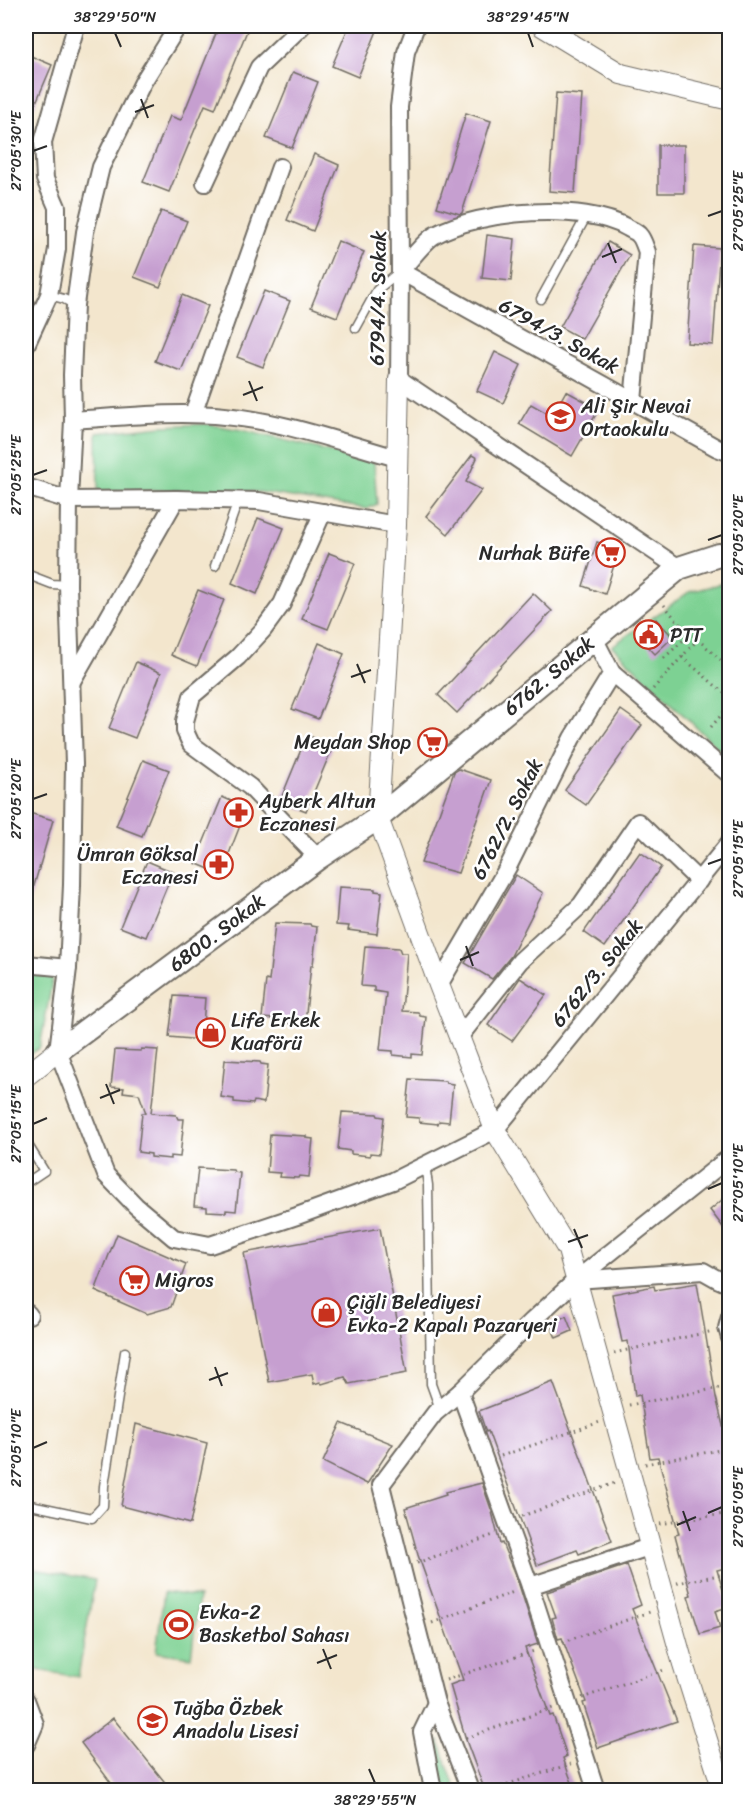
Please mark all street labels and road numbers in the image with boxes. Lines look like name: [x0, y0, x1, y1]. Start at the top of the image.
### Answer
street label: 6794/4. Sokak: [359, 230, 397, 366]
street label: 6794/3. Sokak: [492, 288, 626, 384]
street label: 6762. Sokak: [495, 627, 603, 725]
street label: 6762/2. Sokak: [461, 752, 553, 886]
street label: 6800. Sokak: [161, 885, 273, 981]
street label: 6762/3. Sokak: [542, 910, 652, 1035]

